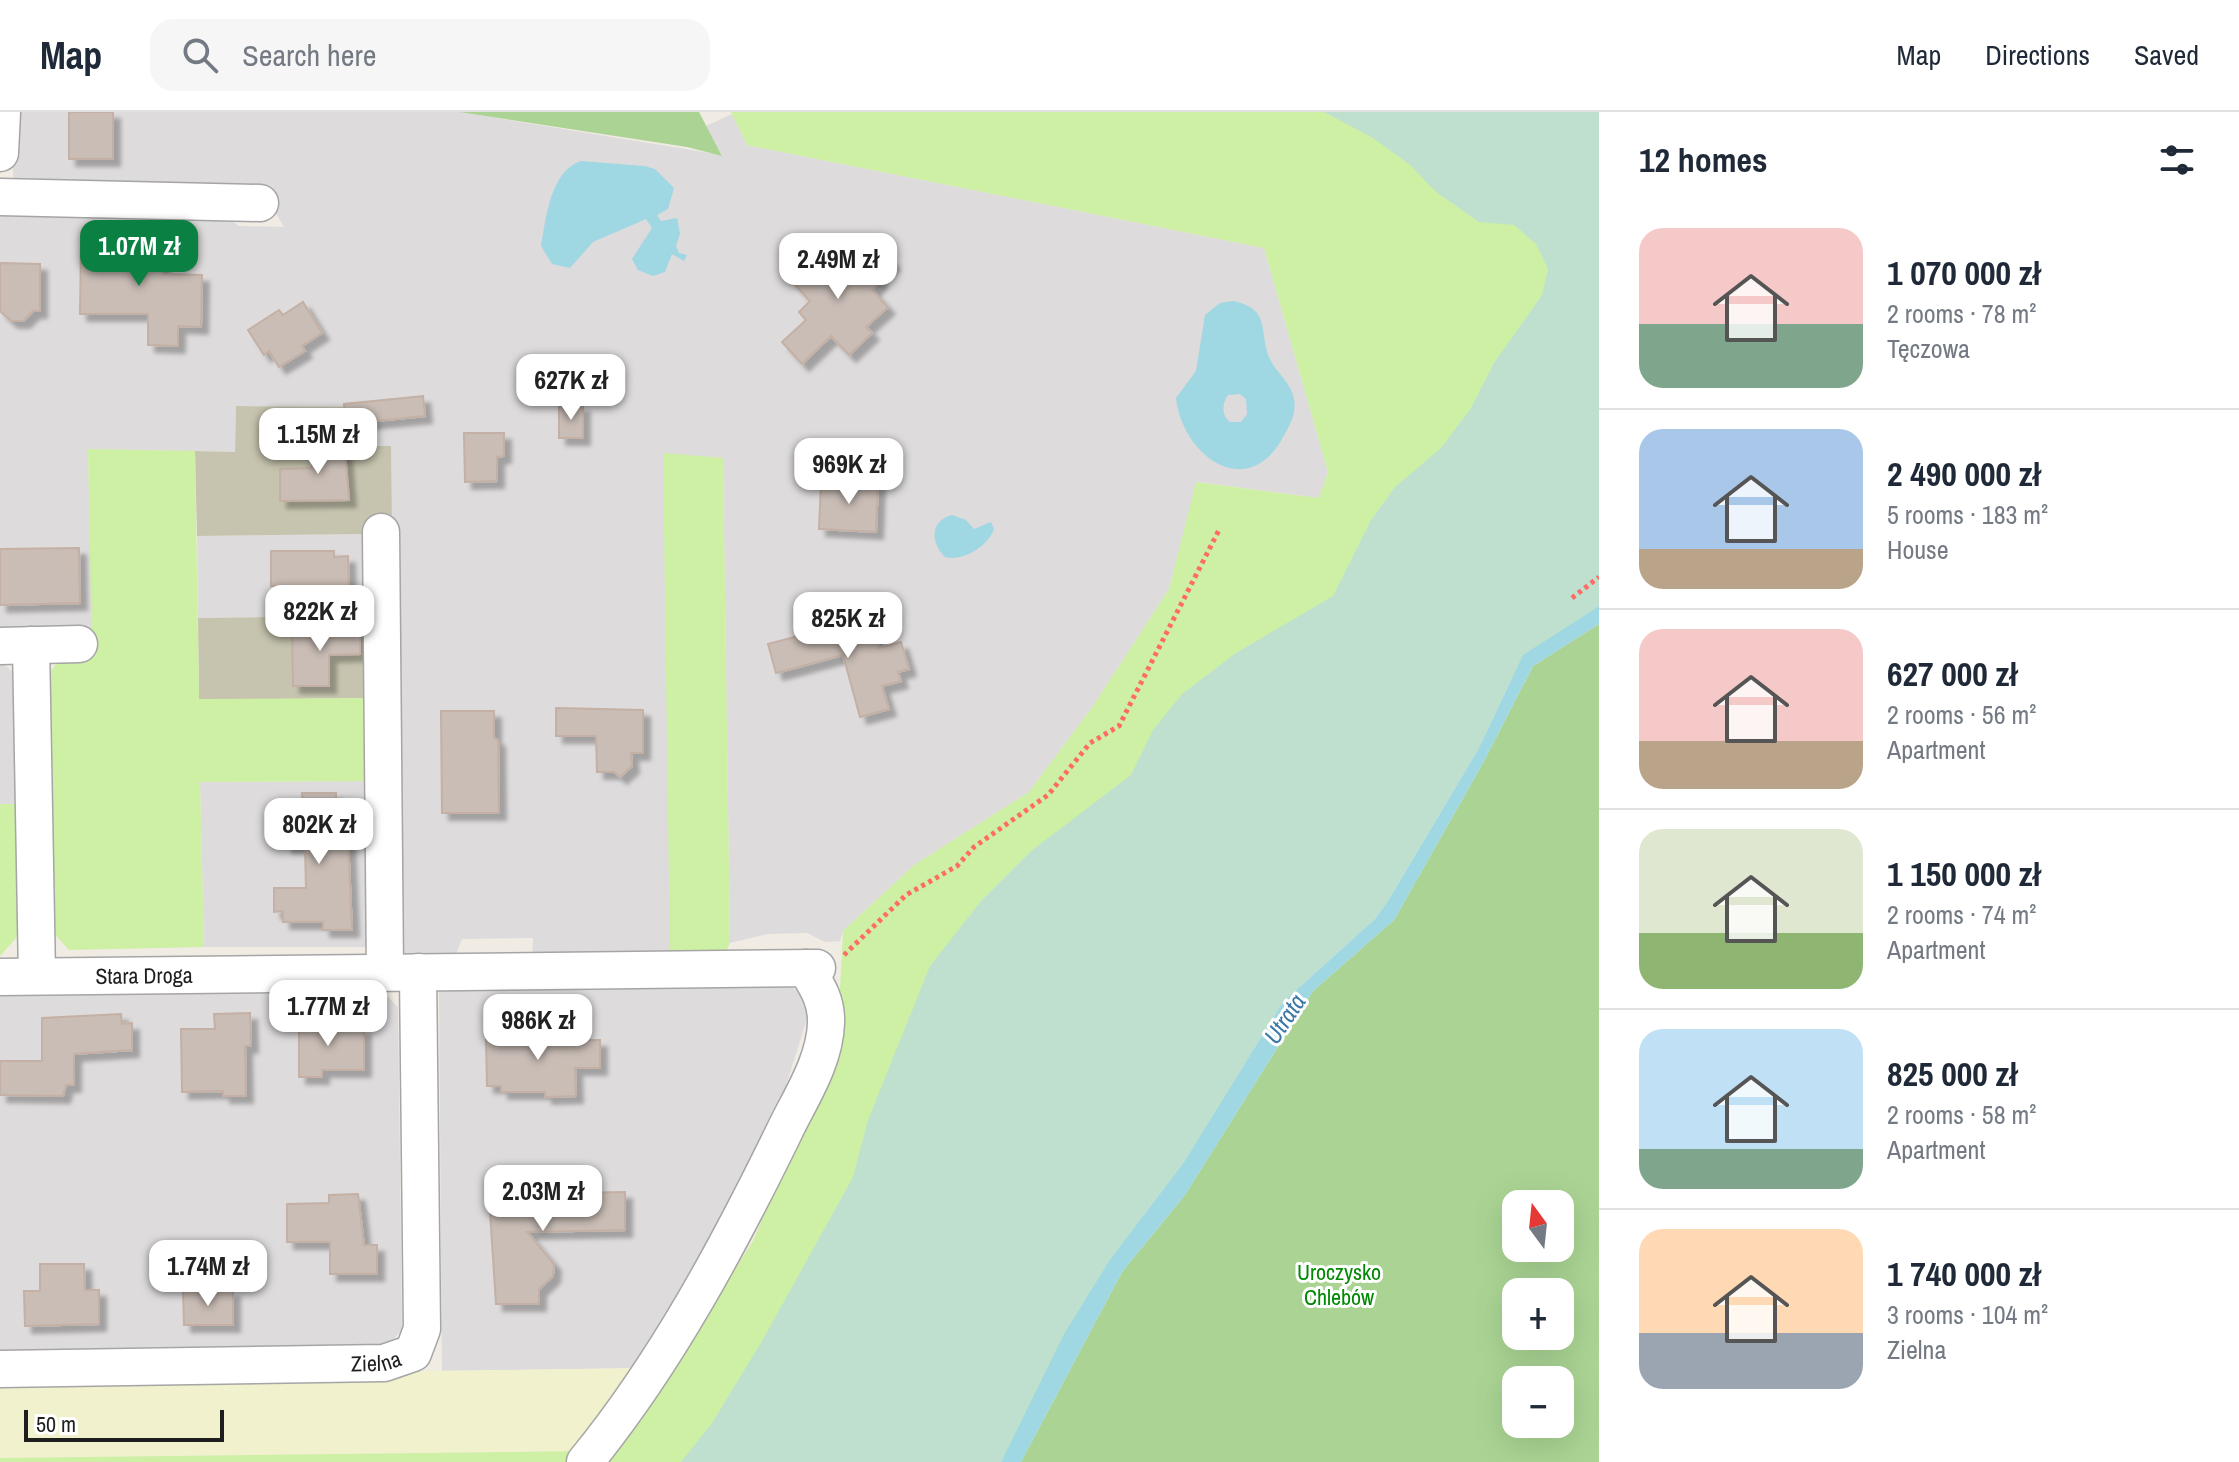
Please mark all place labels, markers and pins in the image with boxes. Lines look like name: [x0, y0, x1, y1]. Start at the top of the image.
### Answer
pin: 1.07M zł: [56, 220, 222, 288]
pin: 2.49M zł: [755, 233, 921, 301]
pin: 627K zł: [497, 354, 645, 422]
pin: 1.15M zł: [235, 408, 401, 476]
pin: 969K zł: [775, 438, 923, 506]
pin: 822K zł: [246, 585, 394, 653]
pin: 825K zł: [774, 592, 922, 660]
pin: 802K zł: [245, 798, 393, 866]
pin: 1.77M zł: [245, 980, 411, 1048]
pin: 986K zł: [464, 994, 612, 1062]
pin: 2.03M zł: [460, 1165, 626, 1233]
pin: 1.74M zł: [125, 1240, 291, 1308]

